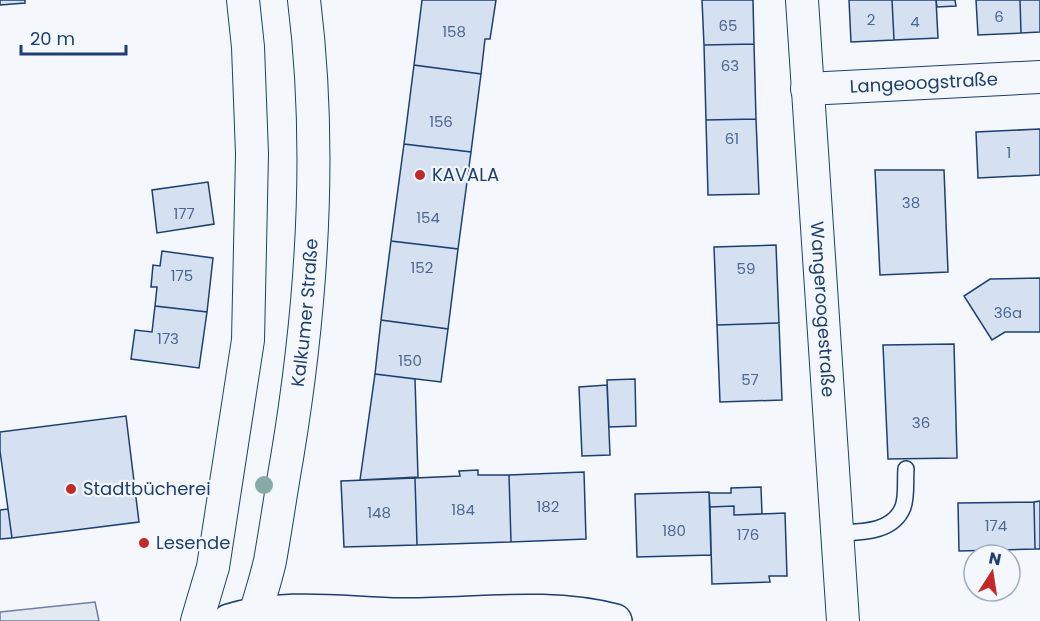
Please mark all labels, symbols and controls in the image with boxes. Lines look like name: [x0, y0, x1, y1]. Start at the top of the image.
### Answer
house number: 6: [994, 6, 1004, 27]
house number: 2: [867, 9, 875, 30]
house number: 4: [910, 11, 920, 32]
house number: 65: [719, 15, 737, 36]
scale bar: [21, 18, 126, 56]
house number: 158: [442, 21, 466, 42]
text: 20 m: [30, 26, 75, 51]
house number: 63: [721, 55, 739, 76]
street label: Langeoogstraße: [849, 66, 999, 99]
house number: 156: [429, 111, 453, 132]
house number: 61: [725, 128, 739, 149]
house number: 1: [1007, 142, 1011, 163]
place label: KAVALA: [432, 162, 499, 187]
marker: KAVALA: [413, 168, 427, 182]
house number: 38: [902, 192, 920, 213]
house number: 177: [173, 203, 195, 224]
house number: 154: [416, 207, 440, 228]
street label: Wangeroogestraße: [805, 221, 841, 398]
street label: Kalkumer Straße: [285, 238, 324, 388]
house number: 152: [411, 257, 433, 278]
house number: 59: [737, 258, 755, 279]
house number: 175: [171, 265, 193, 286]
house number: 36a: [994, 302, 1022, 323]
house number: 173: [157, 328, 179, 349]
house number: 150: [398, 350, 422, 371]
house number: 57: [741, 369, 759, 390]
house number: 36: [912, 412, 930, 433]
place label: Stadtbücherei: [83, 476, 211, 501]
marker: Stadtbücherei: [64, 482, 78, 496]
house number: 182: [537, 496, 559, 517]
house number: 184: [451, 499, 475, 520]
house number: 148: [367, 502, 391, 523]
house number: 174: [985, 515, 1007, 536]
house number: 180: [662, 520, 686, 541]
house number: 176: [737, 524, 759, 545]
place label: Lesende: [156, 530, 230, 555]
marker: Lesende: [137, 536, 151, 550]
north arrow: [962, 543, 1022, 603]
text: N: [987, 546, 1003, 571]

